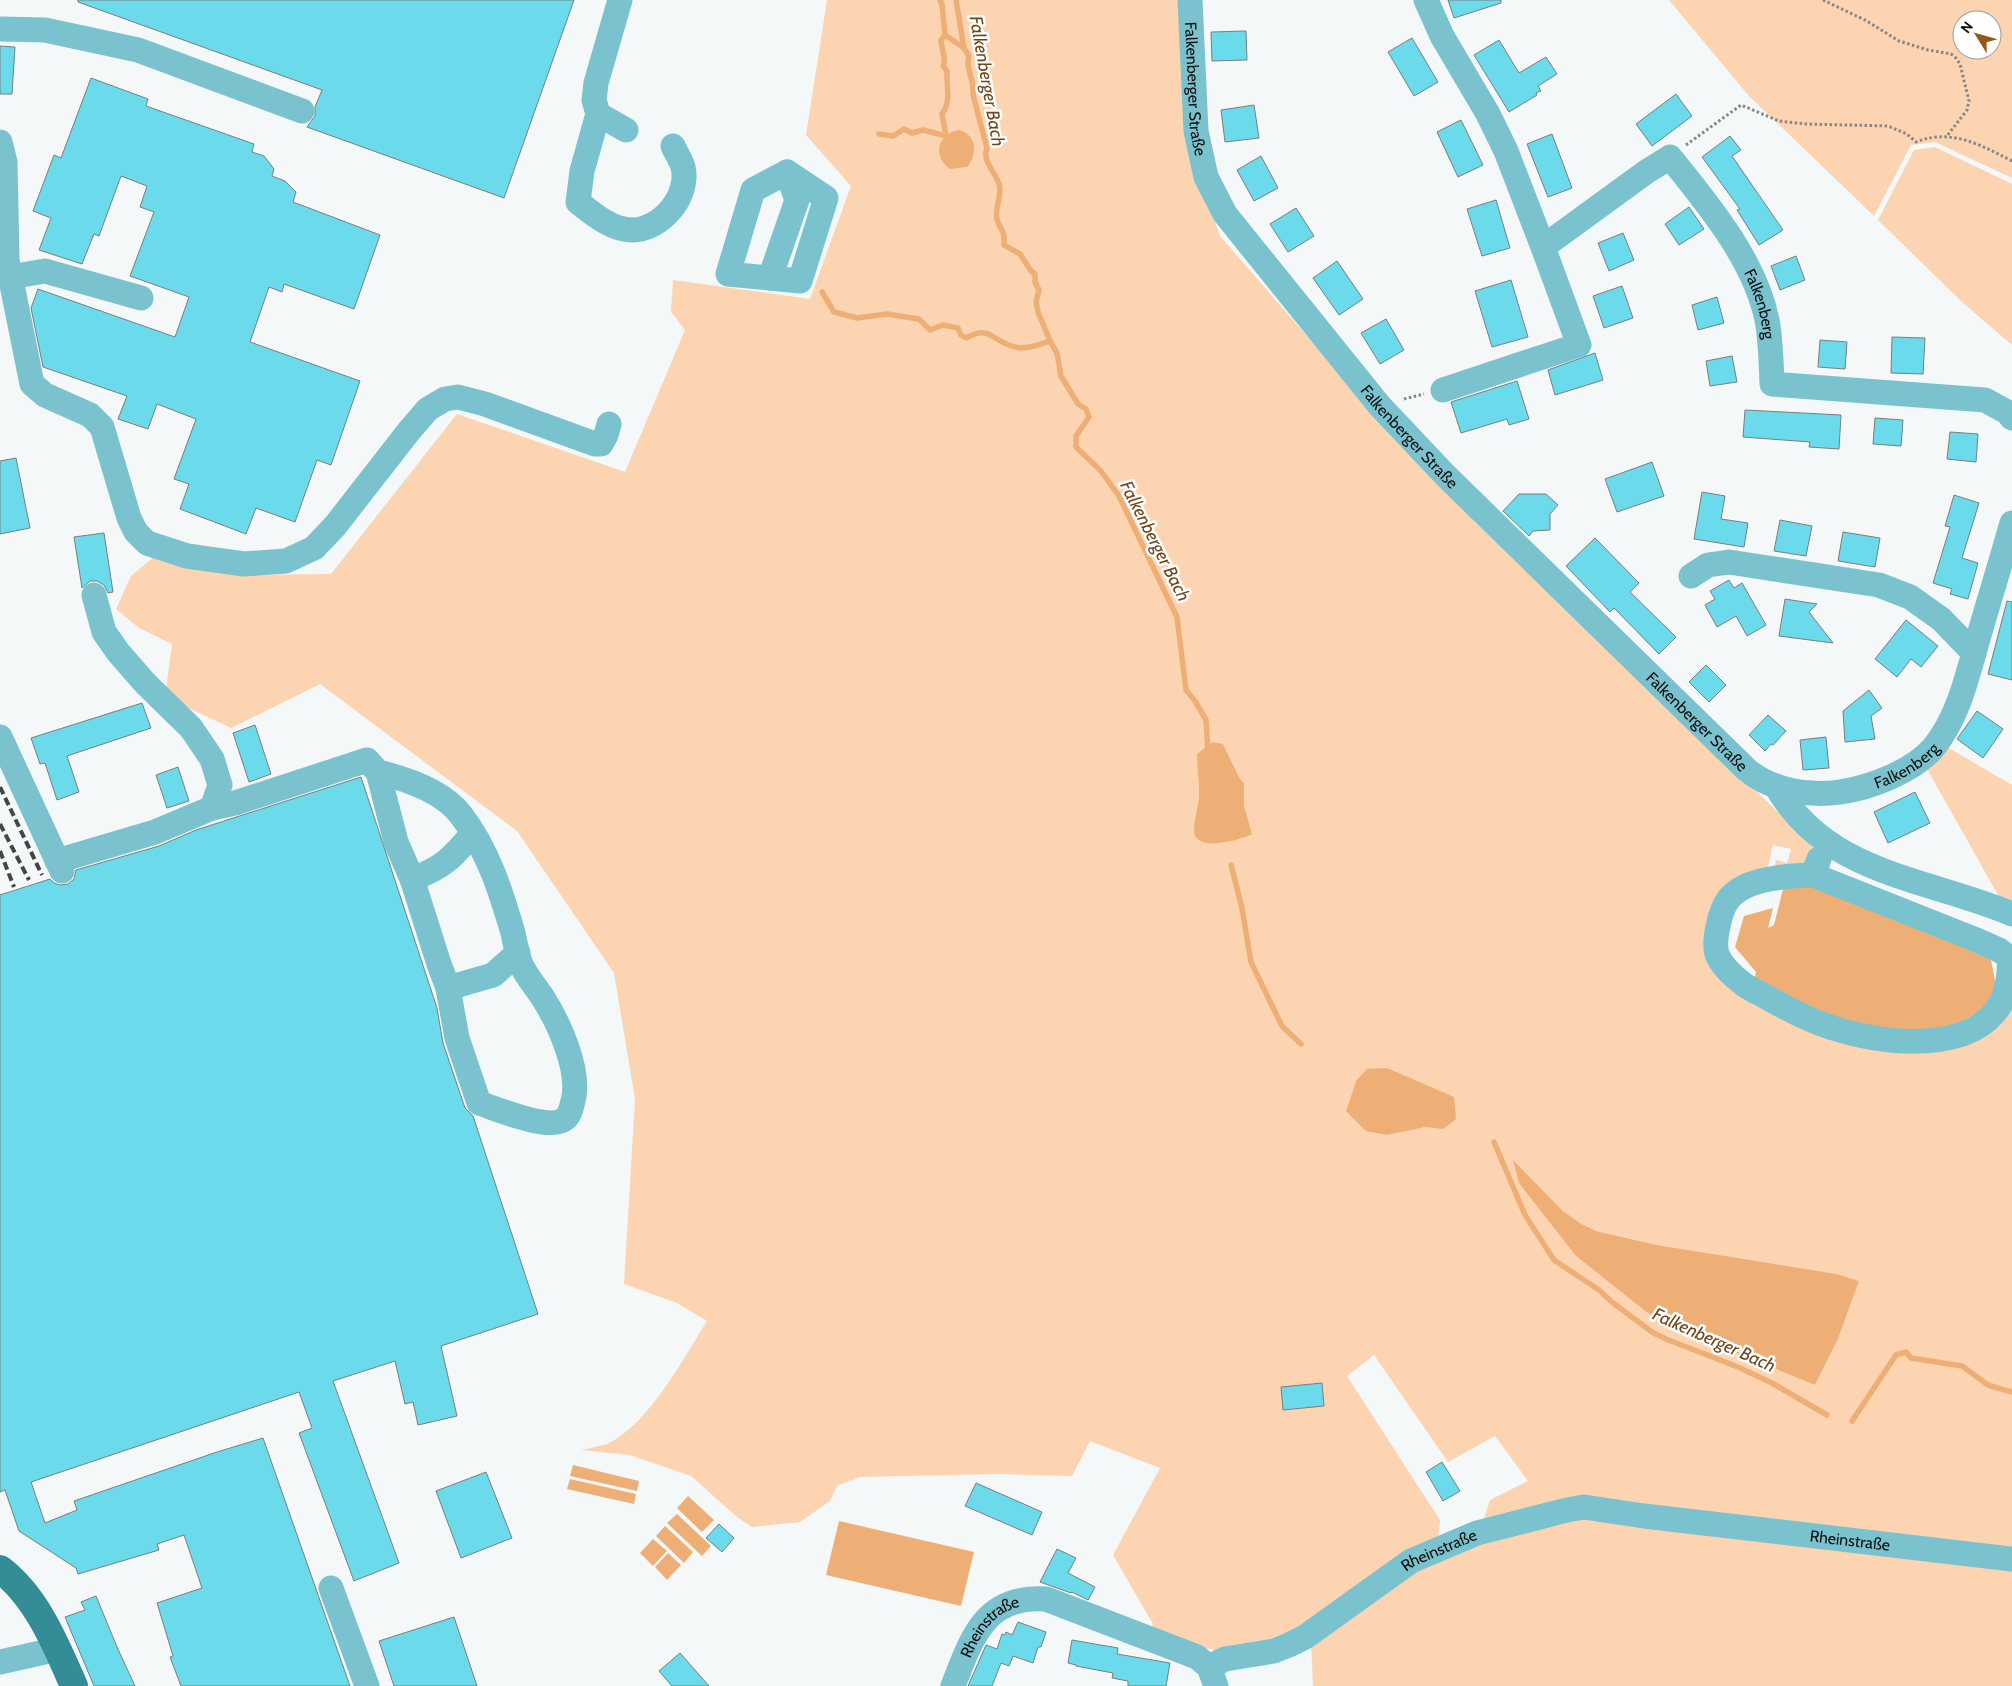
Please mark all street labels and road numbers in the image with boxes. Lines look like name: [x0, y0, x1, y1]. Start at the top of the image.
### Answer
street label: Falkenberger Straße: [1182, 21, 1211, 157]
street label: Falkenberg: [1741, 265, 1779, 341]
street label: Falkenberger Straße: [1357, 381, 1462, 492]
street label: Falkenberger Straße: [1643, 668, 1752, 775]
street label: Falkenberg: [1871, 738, 1944, 792]
street label: Rheinstraße: [1397, 1525, 1480, 1575]
street label: Rheinstraße: [1809, 1526, 1891, 1554]
street label: Rheinstraße: [956, 1592, 1021, 1660]

